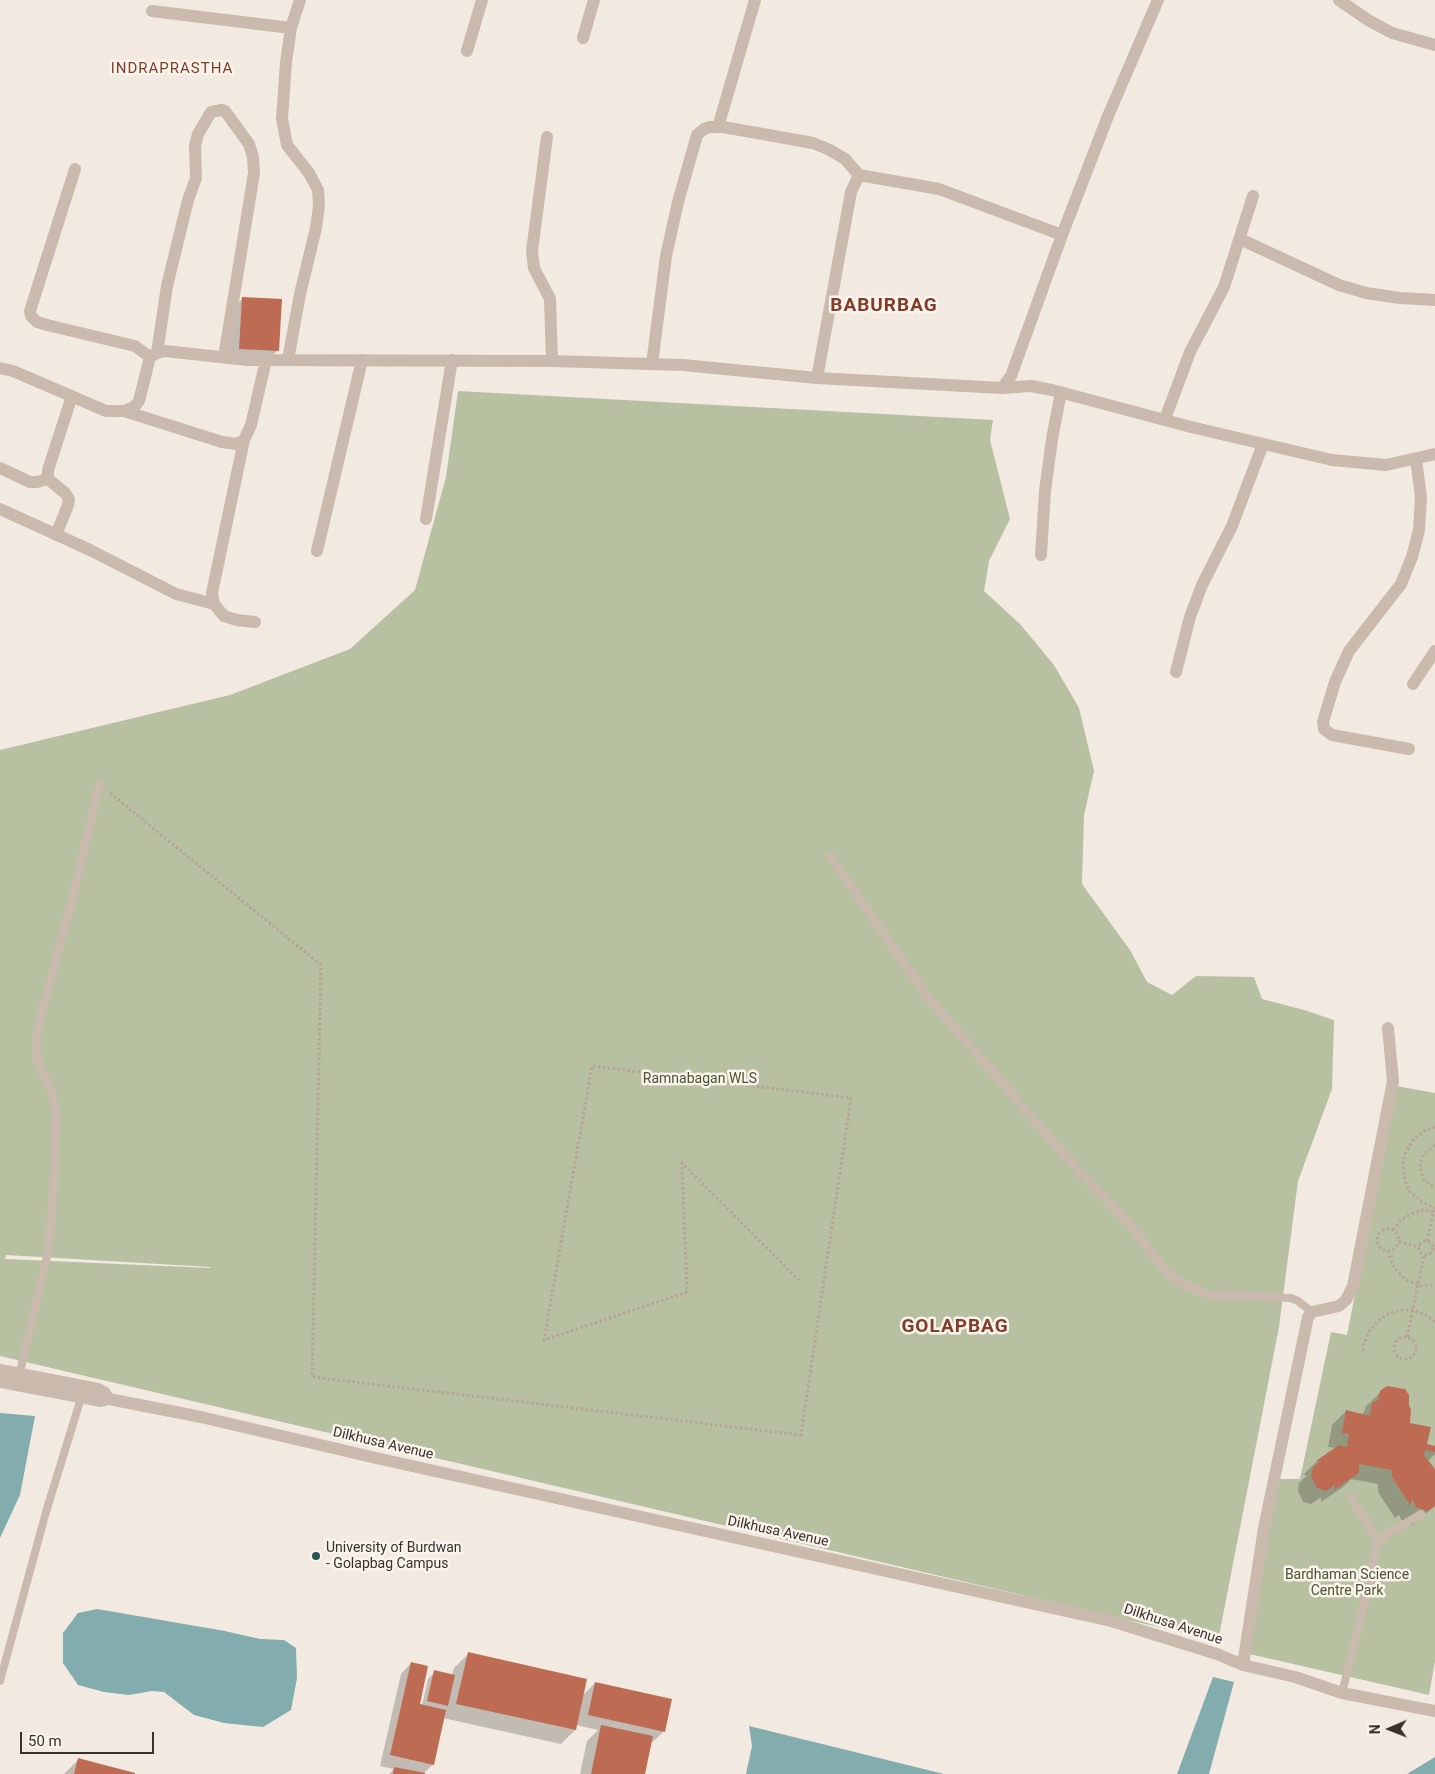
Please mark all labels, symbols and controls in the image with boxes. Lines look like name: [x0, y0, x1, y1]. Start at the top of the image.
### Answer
district label: INDRAPRASTHA: [109, 60, 235, 78]
district label: BABURBAG: [829, 295, 939, 317]
park label: Ramnabagan WLS: [643, 1071, 757, 1087]
district label: GOLAPBAG: [900, 1316, 1010, 1338]
street label: Dilkhusa Avenue: [331, 1424, 435, 1464]
street label: Dilkhusa Avenue: [726, 1513, 830, 1551]
place label: University of Burdwan - Golapbag Campus: [326, 1540, 462, 1572]
marker: University of Burdwan - Golapbag Campus: [310, 1550, 322, 1562]
park label: Bardhaman Science Centre Park: [1285, 1567, 1409, 1600]
street label: Dilkhusa Avenue: [1122, 1601, 1224, 1649]
north arrow: [1365, 1704, 1415, 1754]
scale bar: [22, 1722, 156, 1754]
text: N: [1367, 1724, 1383, 1734]
text: 50 m: [28, 1732, 62, 1750]

